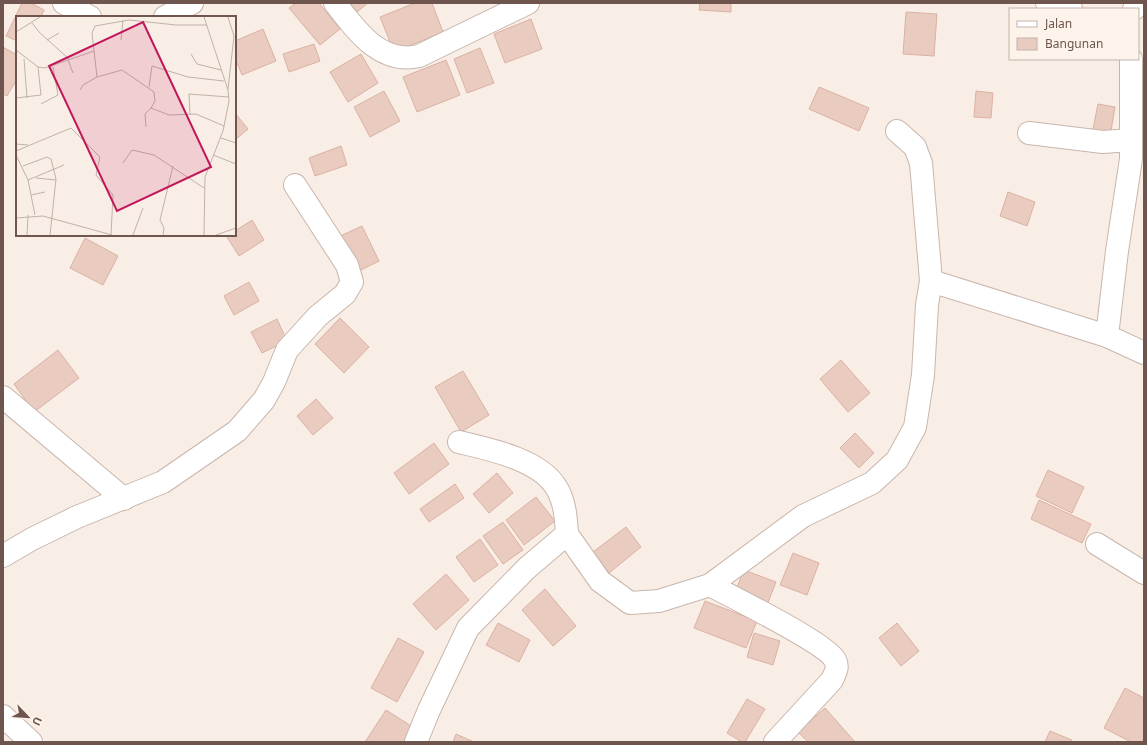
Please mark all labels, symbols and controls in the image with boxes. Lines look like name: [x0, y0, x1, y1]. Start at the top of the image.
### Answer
legend: [1009, 8, 1139, 60]
text: Jalan: [1044, 15, 1072, 32]
inset map: [16, 16, 236, 236]
text: Bangunan: [1045, 35, 1103, 52]
north arrow: [8, 697, 48, 737]
text: U: [29, 714, 46, 728]

